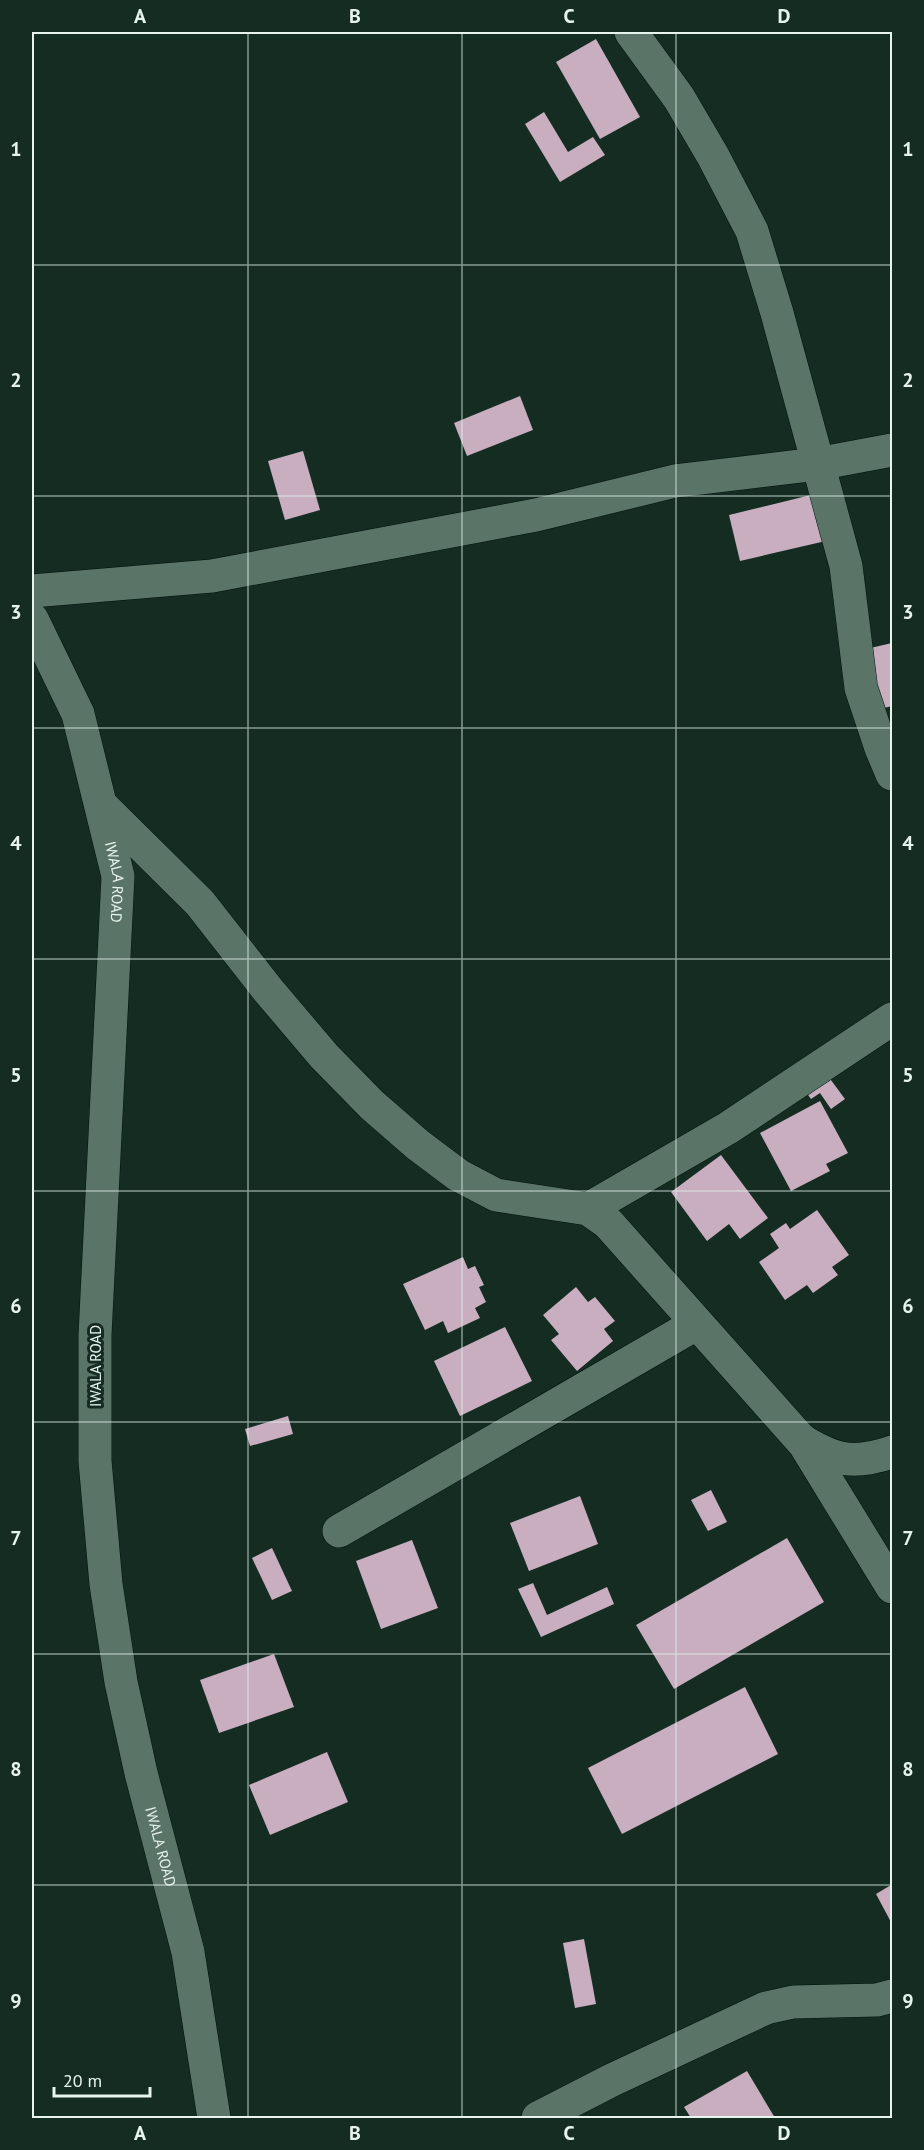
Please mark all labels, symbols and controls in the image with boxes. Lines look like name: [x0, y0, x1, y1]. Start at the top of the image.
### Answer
text: A: [134, 3, 147, 29]
text: B: [349, 3, 361, 29]
text: C: [563, 3, 575, 29]
text: D: [778, 3, 791, 29]
text: 1: [10, 136, 22, 162]
text: 1: [902, 136, 914, 162]
text: 2: [10, 367, 22, 393]
text: 2: [902, 367, 914, 393]
text: 3: [10, 599, 22, 625]
text: 3: [902, 599, 914, 625]
text: 4: [10, 830, 22, 856]
text: 4: [902, 830, 914, 856]
street label: IWALA ROAD: [101, 839, 128, 923]
text: 5: [10, 1062, 22, 1088]
text: 5: [902, 1062, 914, 1088]
text: 6: [10, 1293, 22, 1319]
text: 6: [902, 1293, 914, 1319]
street label: IWALA ROAD: [86, 1325, 105, 1407]
text: 7: [10, 1525, 22, 1551]
text: 7: [902, 1525, 914, 1551]
text: 8: [10, 1756, 22, 1782]
text: 8: [902, 1756, 914, 1782]
street label: IWALA ROAD: [141, 1805, 180, 1889]
text: 9: [10, 1988, 22, 2014]
text: 9: [902, 1988, 914, 2014]
scale bar: [54, 2060, 150, 2098]
text: 20 m: [63, 2069, 102, 2092]
text: A: [134, 2120, 147, 2146]
text: B: [349, 2120, 361, 2146]
text: C: [563, 2120, 575, 2146]
text: D: [778, 2120, 791, 2146]

